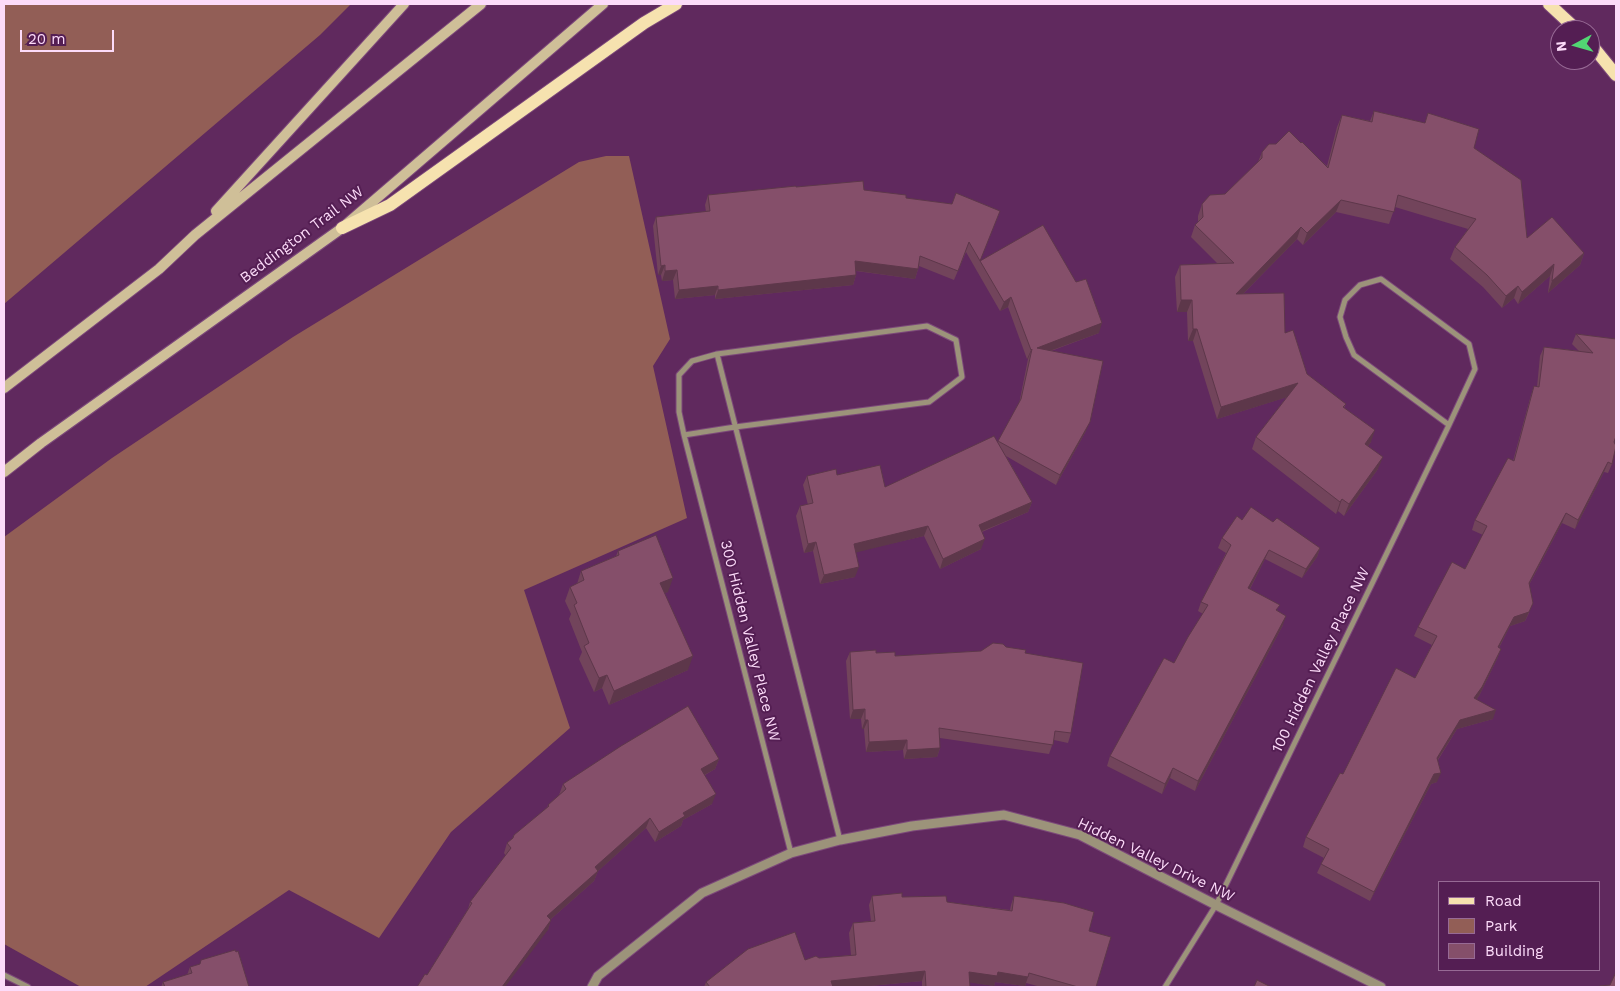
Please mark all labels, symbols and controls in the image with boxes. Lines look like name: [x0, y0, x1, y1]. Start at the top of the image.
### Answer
scale bar: [22, 20, 116, 52]
north arrow: [1550, 20, 1600, 70]
text: 20 m: [28, 30, 66, 48]
text: N: [1553, 40, 1570, 52]
street label: Beddington Trail NW: [237, 183, 367, 287]
street label: 300 Hidden Valley Place NW: [716, 538, 784, 744]
street label: 100 Hidden Valley Place NW: [1268, 564, 1374, 756]
street label: Hidden Valley Drive NW: [1075, 814, 1237, 906]
legend: [1438, 881, 1600, 971]
text: Road: [1485, 892, 1522, 910]
text: Park: [1485, 917, 1517, 935]
text: Building: [1485, 942, 1543, 960]

